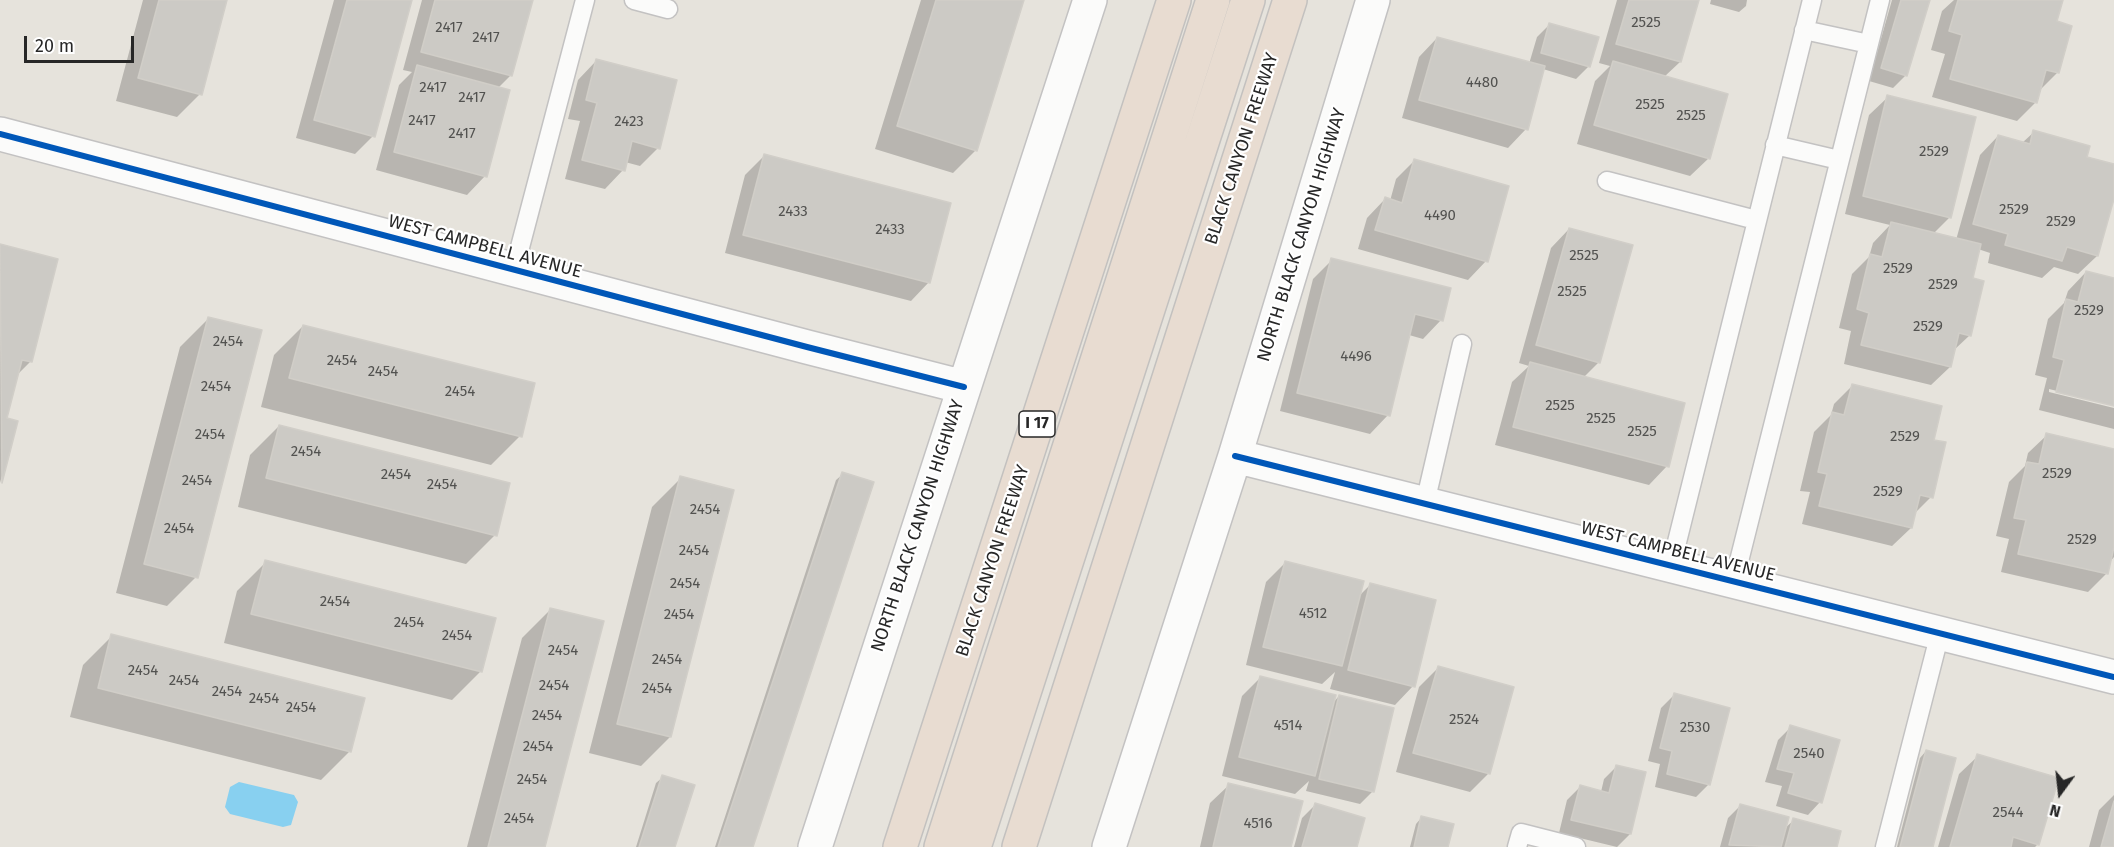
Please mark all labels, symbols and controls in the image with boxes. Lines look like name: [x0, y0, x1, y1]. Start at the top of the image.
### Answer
house number: 2525: [1631, 14, 1661, 32]
house number: 2417: [435, 19, 463, 37]
scale bar: [27, 24, 136, 62]
house number: 2417: [472, 29, 500, 47]
text: 20 m: [35, 35, 74, 57]
street label: BLACK CANYON FREEWAY: [1201, 50, 1283, 248]
house number: 4480: [1466, 74, 1498, 92]
house number: 2417: [419, 79, 447, 97]
house number: 2417: [458, 89, 486, 107]
house number: 2525: [1635, 96, 1665, 114]
street label: NORTH BLACK CANYON HIGHWAY: [1253, 106, 1351, 364]
house number: 2525: [1676, 107, 1706, 125]
house number: 2417: [408, 112, 436, 130]
house number: 2423: [614, 113, 644, 131]
house number: 2417: [448, 125, 476, 143]
house number: 2529: [1919, 143, 1949, 161]
house number: 2529: [1999, 201, 2029, 219]
house number: 2433: [778, 203, 808, 221]
house number: 4490: [1424, 207, 1456, 225]
street label: WEST CAMPBELL AVENUE: [386, 211, 584, 283]
house number: 2529: [2046, 213, 2076, 231]
house number: 2433: [875, 221, 905, 239]
house number: 2525: [1569, 247, 1599, 265]
house number: 2529: [1883, 260, 1913, 278]
house number: 2529: [1928, 276, 1958, 294]
house number: 2525: [1557, 283, 1587, 301]
house number: 2529: [2074, 302, 2104, 320]
house number: 2529: [1913, 318, 1943, 336]
house number: 2454: [213, 333, 243, 351]
house number: 4496: [1340, 348, 1372, 366]
house number: 2454: [327, 352, 357, 370]
house number: 2454: [368, 363, 398, 381]
house number: 2454: [201, 378, 231, 396]
house number: 2454: [445, 383, 475, 401]
street label: NORTH BLACK CANYON HIGHWAY: [867, 397, 969, 655]
house number: 2525: [1545, 397, 1575, 415]
house number: 2525: [1586, 410, 1616, 428]
road number: I 17: [1019, 411, 1055, 437]
house number: 2525: [1627, 423, 1657, 441]
house number: 2454: [195, 426, 225, 444]
house number: 2529: [1890, 428, 1920, 446]
house number: 2454: [291, 443, 321, 461]
street label: BLACK CANYON FREEWAY: [952, 462, 1034, 660]
house number: 2529: [2042, 465, 2072, 483]
house number: 2454: [381, 466, 411, 484]
house number: 2454: [182, 472, 212, 490]
house number: 2454: [427, 476, 457, 494]
house number: 2529: [1873, 483, 1903, 501]
house number: 2454: [690, 501, 720, 519]
street label: WEST CAMPBELL AVENUE: [1579, 517, 1777, 587]
house number: 2454: [164, 520, 194, 538]
house number: 2529: [2067, 531, 2097, 549]
house number: 2454: [679, 542, 709, 560]
house number: 2454: [670, 575, 700, 593]
house number: 2454: [320, 593, 350, 611]
house number: 4512: [1299, 605, 1327, 623]
house number: 2454: [664, 606, 694, 624]
house number: 2454: [394, 614, 424, 632]
house number: 2454: [442, 627, 472, 645]
house number: 2454: [548, 642, 578, 660]
house number: 2454: [652, 651, 682, 669]
house number: 2454: [128, 662, 158, 680]
house number: 2454: [169, 672, 199, 690]
house number: 2454: [539, 677, 569, 695]
house number: 2454: [642, 680, 672, 698]
house number: 2454: [212, 683, 242, 701]
house number: 2454: [249, 690, 279, 708]
house number: 2454: [286, 699, 316, 717]
house number: 2454: [532, 707, 562, 725]
house number: 2524: [1449, 711, 1479, 729]
house number: 4514: [1273, 717, 1303, 735]
house number: 2530: [1680, 719, 1710, 737]
house number: 2454: [523, 738, 553, 756]
house number: 2540: [1793, 745, 1825, 763]
north arrow: [2030, 763, 2090, 823]
house number: 2454: [517, 771, 547, 789]
text: N: [2048, 800, 2063, 821]
house number: 2544: [1993, 804, 2023, 822]
house number: 2454: [504, 810, 534, 828]
house number: 4516: [1243, 815, 1273, 833]

